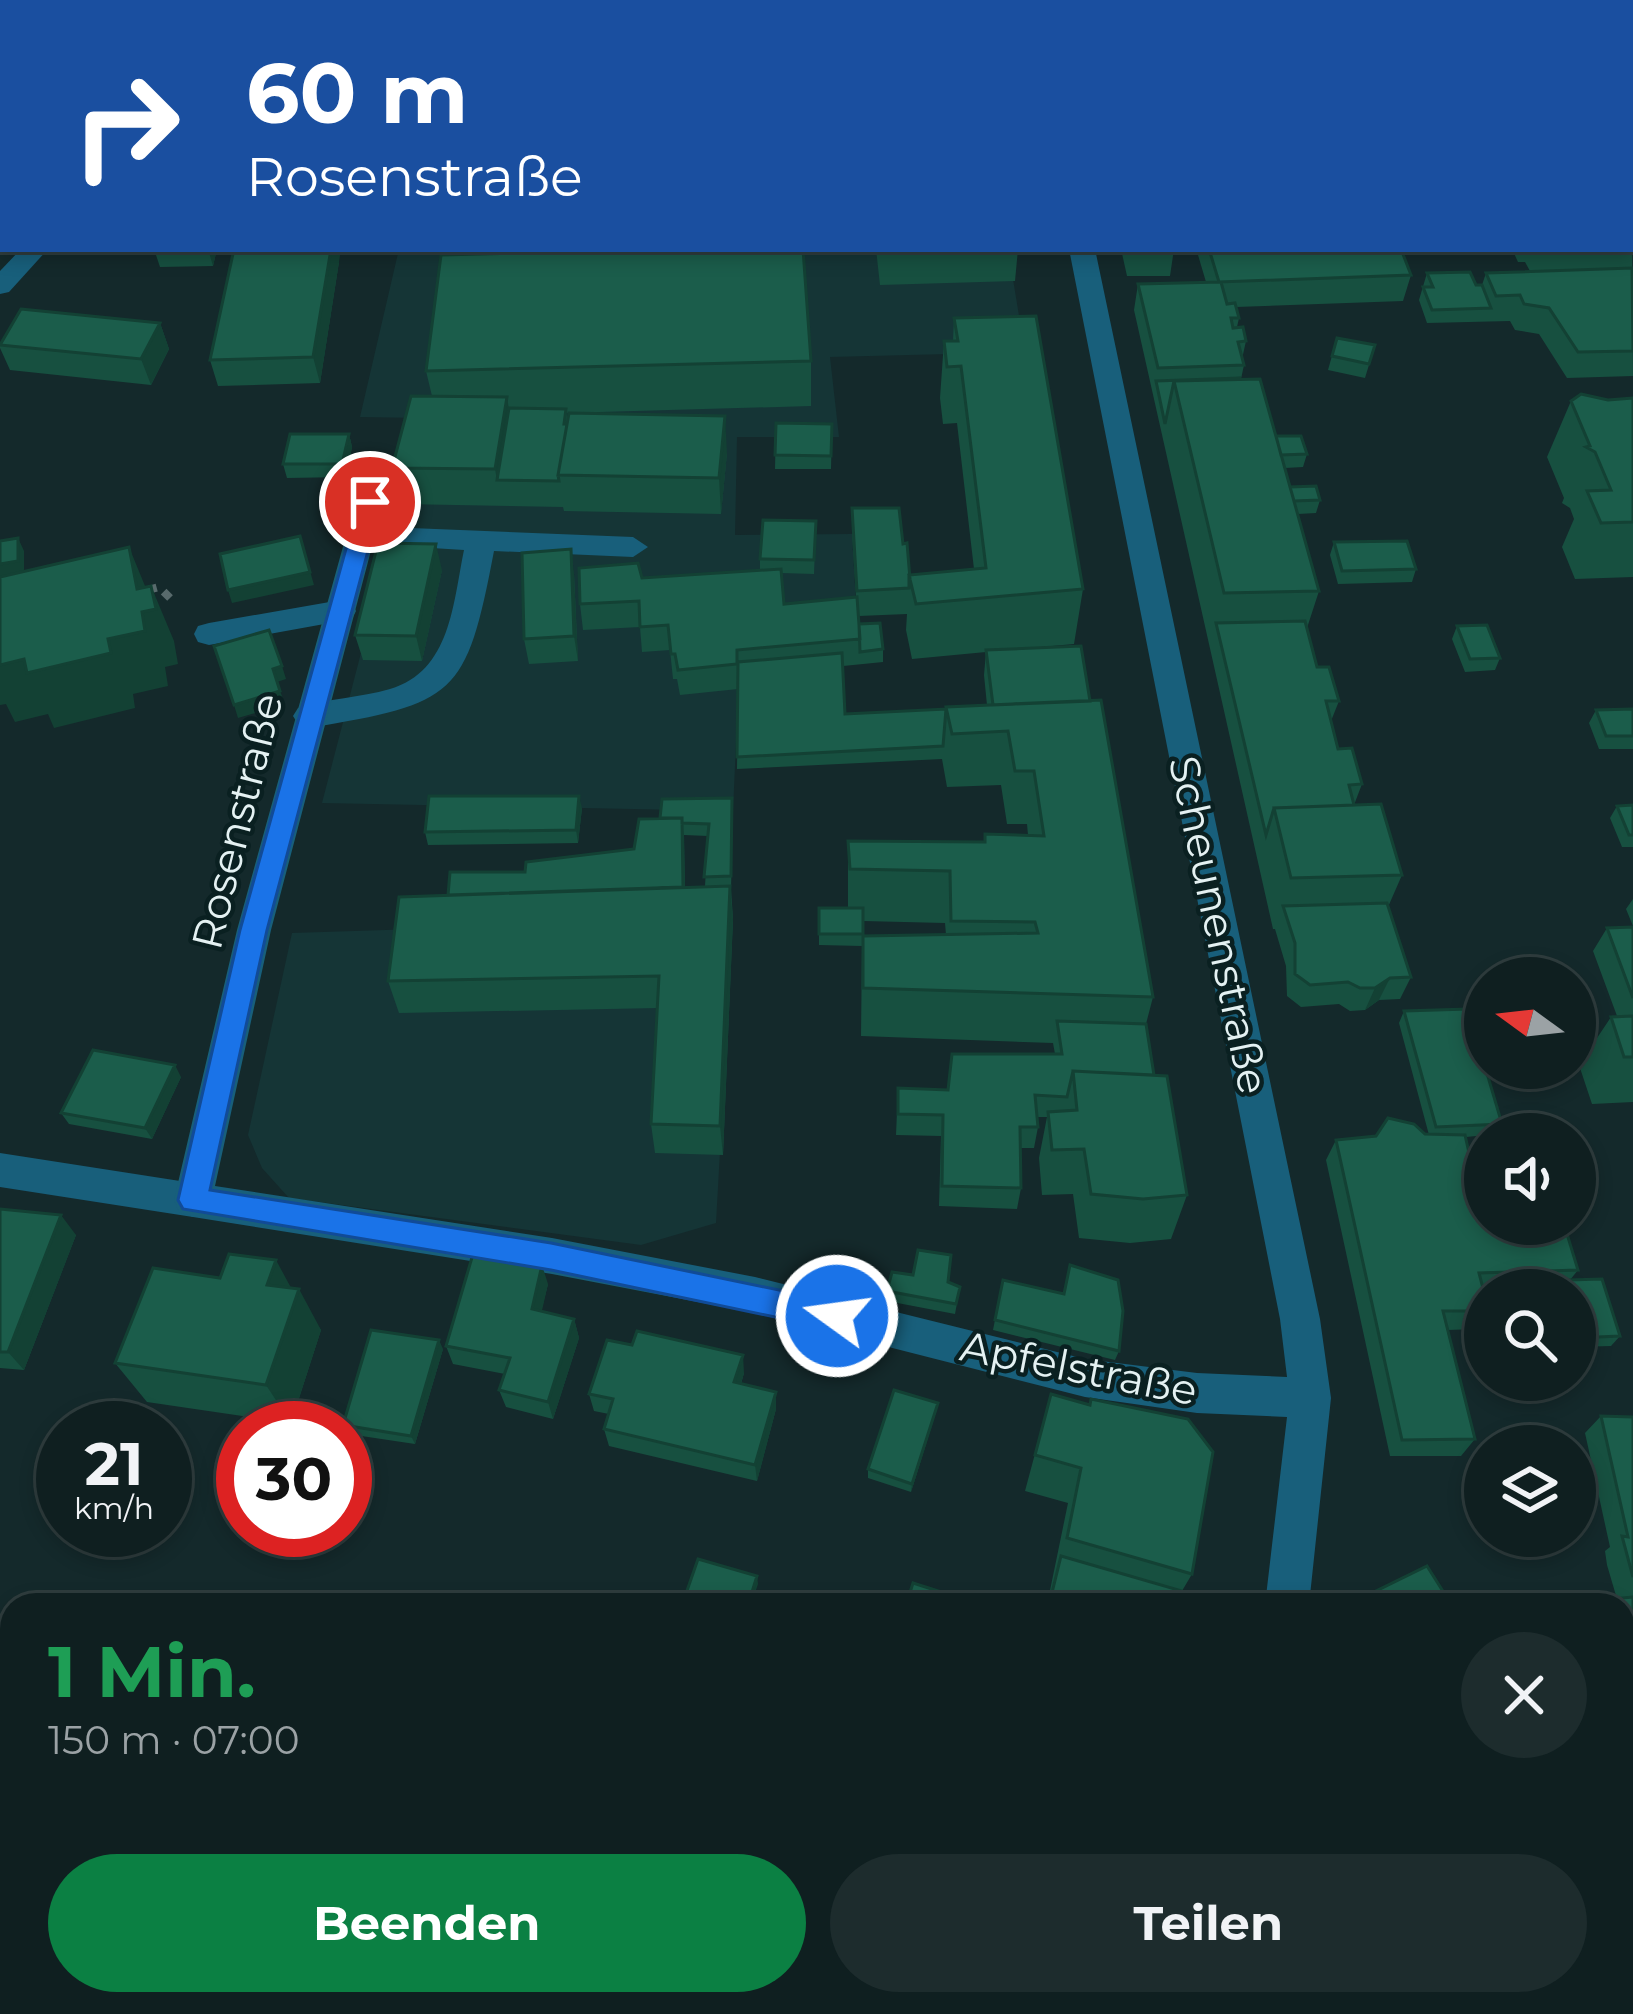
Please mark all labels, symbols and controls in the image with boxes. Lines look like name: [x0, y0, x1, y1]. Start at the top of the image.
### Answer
text: 60 m: [246, 42, 468, 144]
icon: right: [48, 48, 204, 204]
text: Rosenstraße: [246, 144, 583, 210]
pin: [319, 451, 421, 553]
icon: arrive: [337, 469, 403, 535]
street label: Rosenstraße: [180, 688, 294, 954]
street label: Scheunenstraße: [1158, 751, 1280, 1099]
north arrow: [1464, 957, 1596, 1089]
map controls: [1464, 957, 1596, 1557]
button: sound: [1464, 1113, 1596, 1245]
position arrow: [774, 1253, 900, 1379]
button: search: [1464, 1269, 1596, 1401]
street label: Apfelstraße: [956, 1320, 1202, 1416]
speed limit sign: 30: [216, 1401, 372, 1557]
button: layers: [1464, 1425, 1596, 1557]
text: 21: [85, 1427, 143, 1500]
text: km/h: [74, 1490, 154, 1527]
text: 1 Min.: [48, 1627, 256, 1715]
button: close: [1461, 1632, 1587, 1758]
text: 150 m · 07:00: [48, 1716, 299, 1764]
button: Beenden: [48, 1854, 806, 1992]
button: Teilen: [830, 1854, 1587, 1992]

